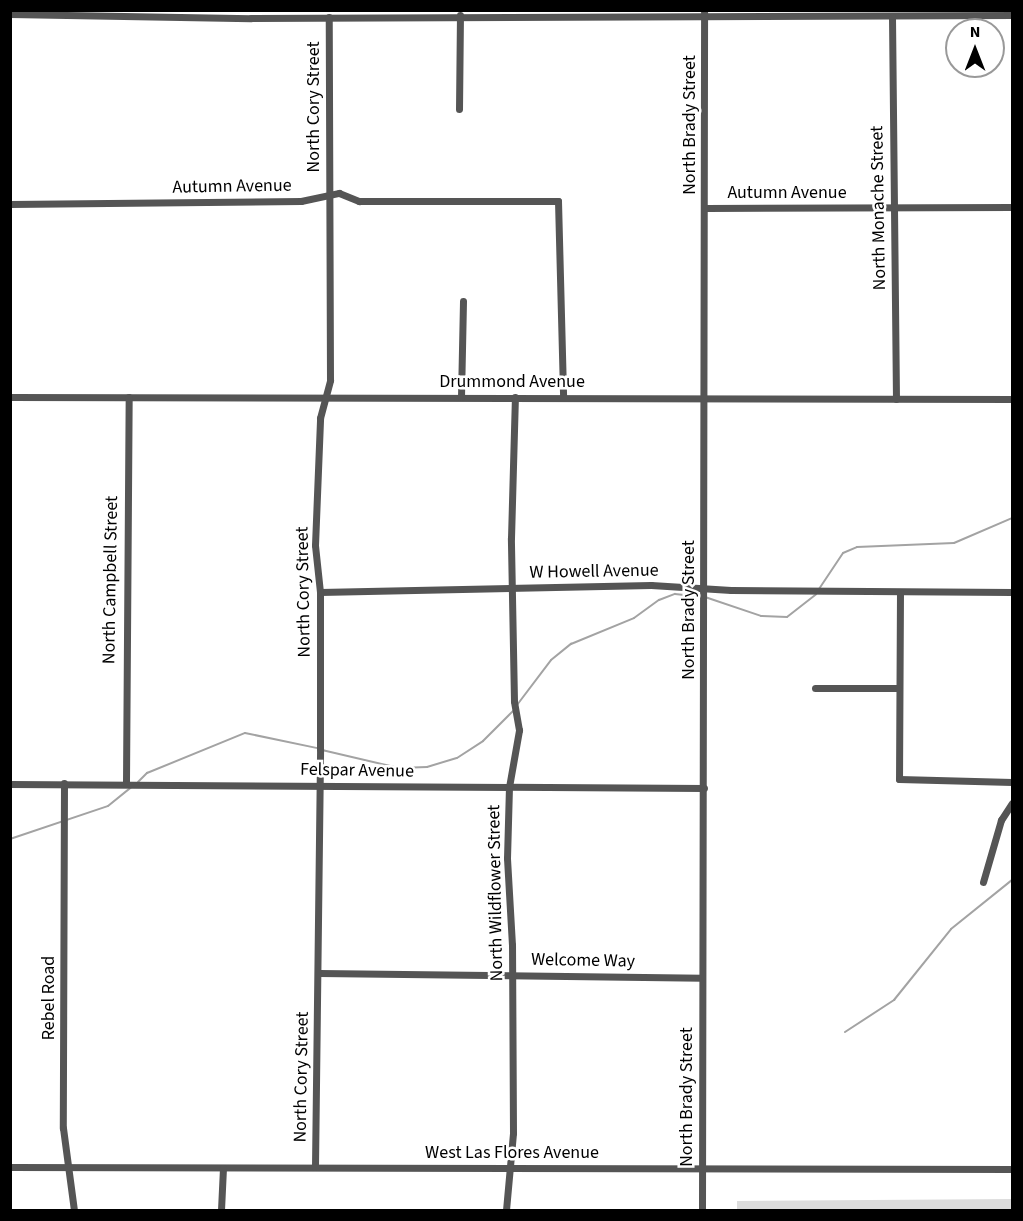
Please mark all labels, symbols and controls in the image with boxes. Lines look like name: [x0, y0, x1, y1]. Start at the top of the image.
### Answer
north arrow: [945, 18, 1005, 78]
text: N: [970, 21, 980, 43]
street label: North Cory Street: [303, 42, 325, 172]
street label: North Brady Street: [679, 55, 701, 195]
street label: North Monache Street: [867, 126, 891, 290]
street label: Autumn Avenue: [172, 175, 292, 199]
street label: Autumn Avenue: [727, 182, 847, 204]
street label: Drummond Avenue: [439, 371, 585, 393]
street label: North Campbell Street: [99, 496, 123, 664]
street label: North Cory Street: [292, 526, 316, 658]
street label: North Brady Street: [678, 540, 700, 680]
street label: W Howell Avenue: [529, 560, 659, 584]
street label: Felspar Avenue: [300, 759, 414, 783]
street label: North Wildflower Street: [484, 805, 508, 981]
street label: Welcome Way: [531, 949, 635, 973]
street label: Rebel Road: [38, 956, 60, 1040]
street label: North Cory Street: [290, 1011, 314, 1143]
street label: North Brady Street: [676, 1027, 698, 1167]
street label: West Las Flores Avenue: [425, 1142, 599, 1164]

